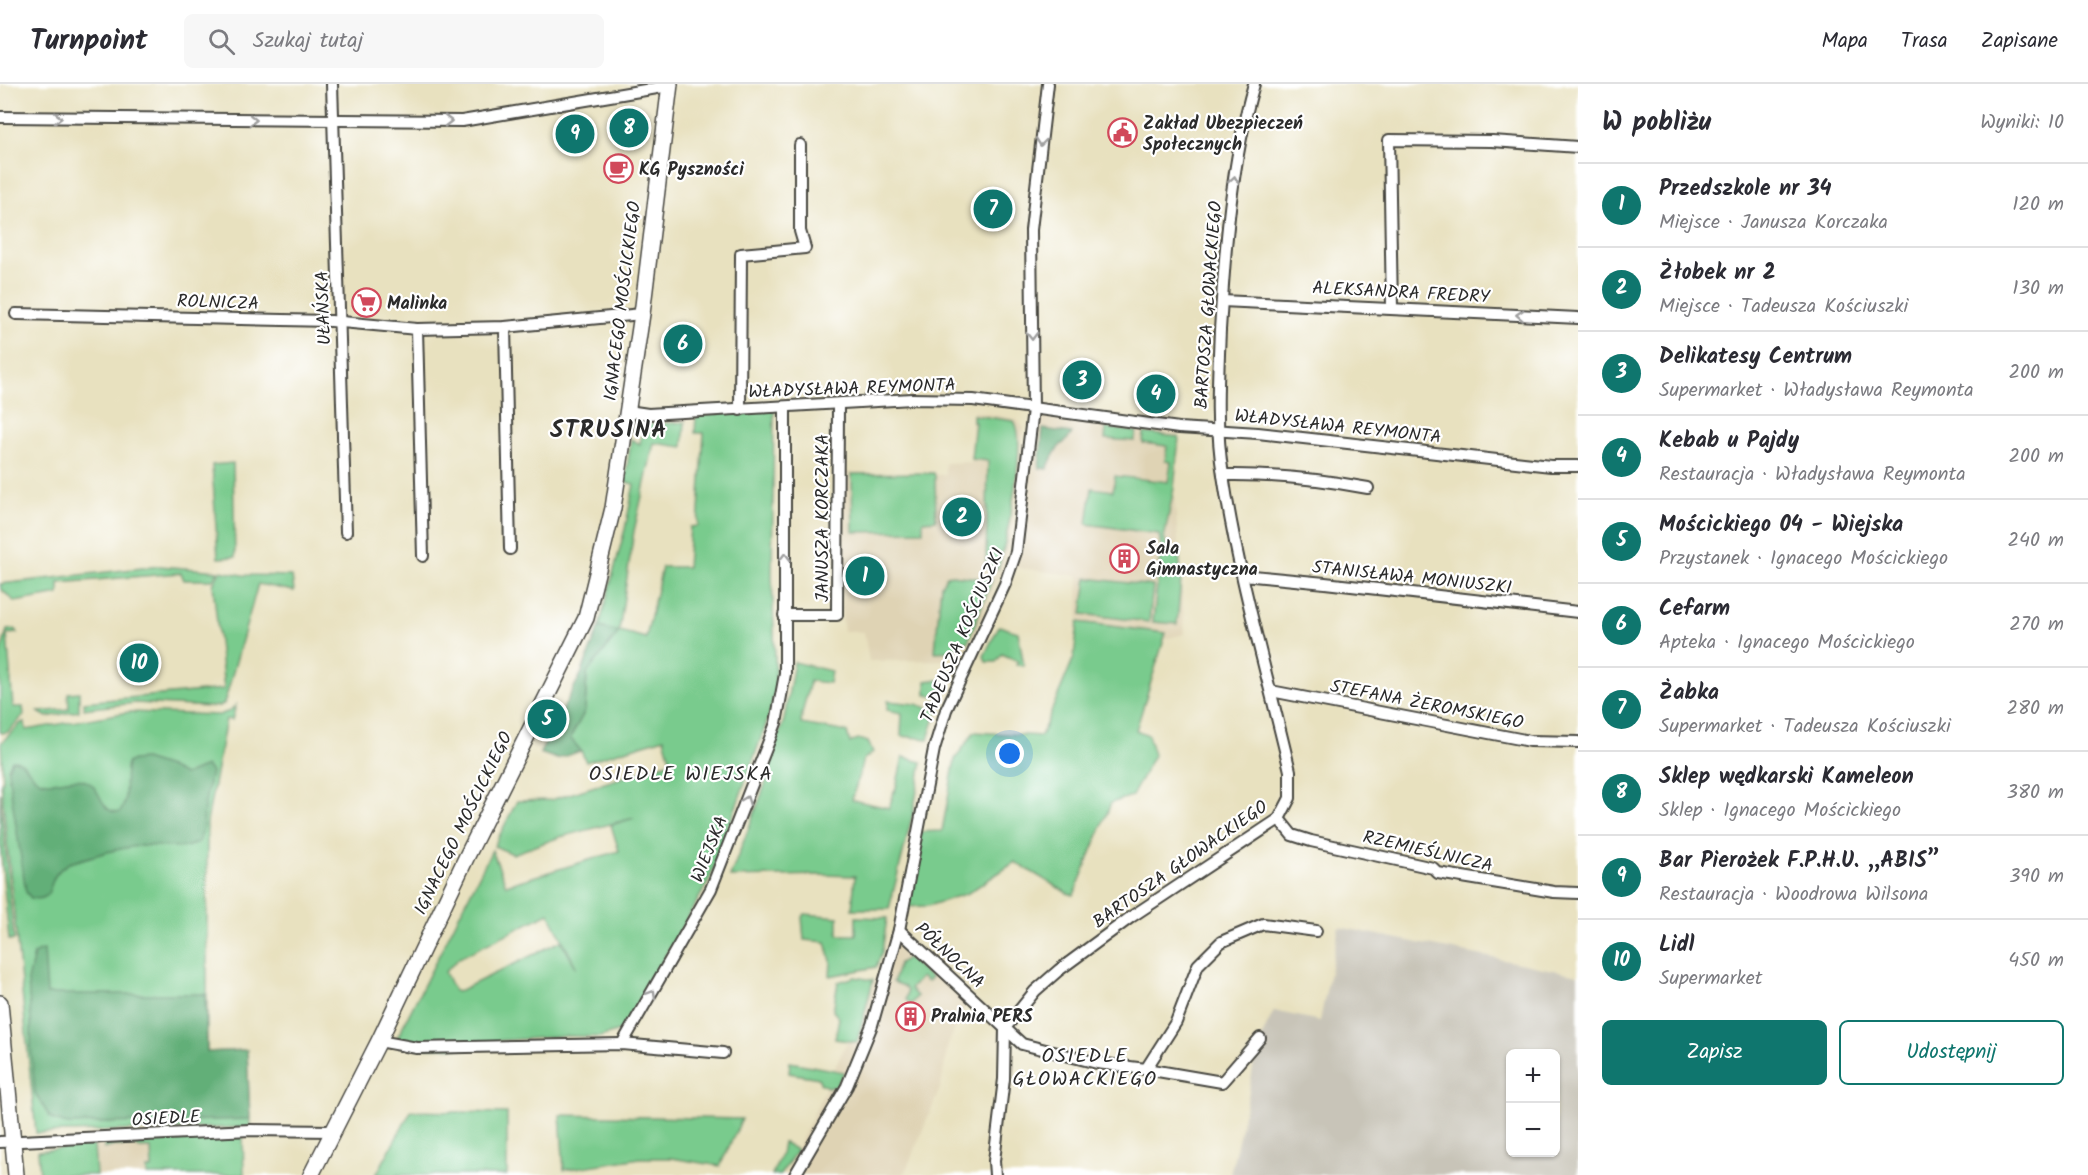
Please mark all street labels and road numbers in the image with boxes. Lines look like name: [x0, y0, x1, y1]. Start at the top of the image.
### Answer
street label: IGNACEGO MOŚCICKIEGO: [597, 200, 650, 403]
street label: BARTOSZA GŁOWACKIEGO: [1188, 200, 1231, 410]
street label: UŁAŃSKA: [309, 270, 340, 346]
street label: ALEKSANDRA FREDRY: [1311, 274, 1491, 313]
street label: ROLNICZA: [176, 288, 259, 319]
street label: WŁADYSŁAWA REYMONTA: [748, 371, 956, 408]
street label: WŁADYSŁAWA REYMONTA: [1233, 402, 1443, 453]
street label: JANUSZA KORCZAKA: [809, 434, 838, 602]
street label: TADEUSZA KOŚCIUSZKI: [913, 544, 1013, 728]
street label: STANISŁAWA MONIUSZKI: [1311, 554, 1513, 603]
street label: STEFANA ŻEROMSKIEGO: [1328, 673, 1526, 738]
street label: IGNACEGO MOŚCICKIEGO: [407, 727, 521, 920]
street label: BARTOSZA GŁOWACKIEGO: [1087, 794, 1275, 937]
street label: WIEJSKA: [684, 812, 737, 887]
street label: RZEMIEŚLNICZA: [1360, 823, 1496, 882]
street label: PÓŁNOCNA: [907, 916, 991, 996]
street label: OSIEDLE: [131, 1103, 202, 1136]

